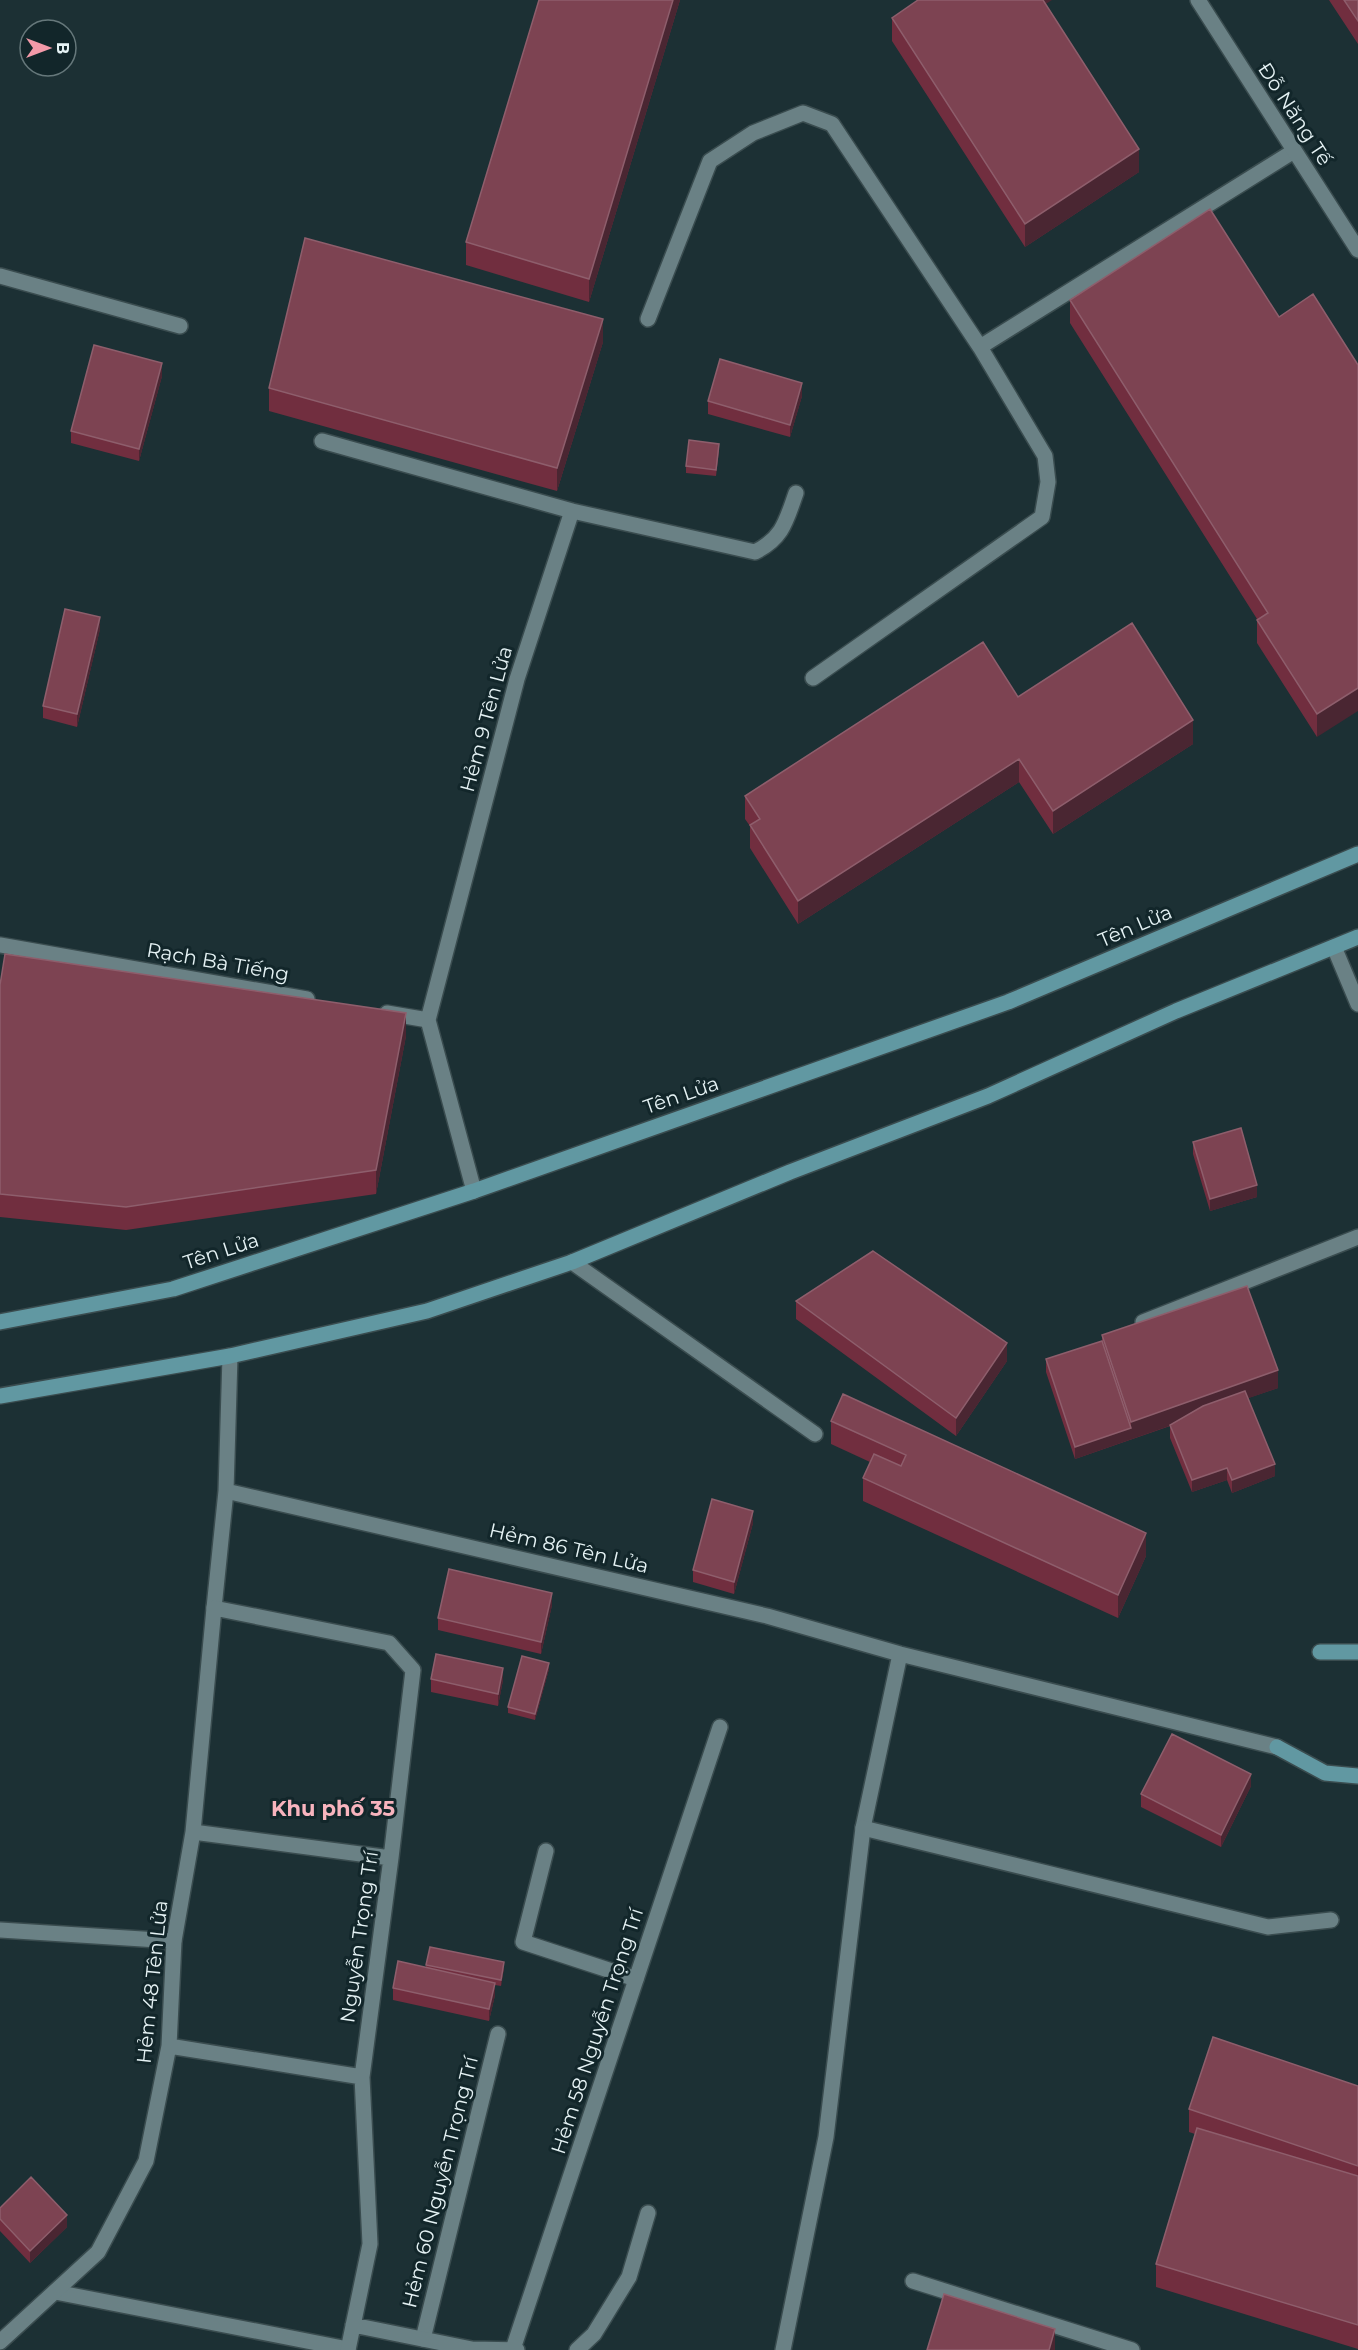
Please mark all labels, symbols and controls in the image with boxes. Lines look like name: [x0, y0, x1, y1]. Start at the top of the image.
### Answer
north arrow: [18, 18, 78, 78]
text: B: [53, 42, 72, 54]
street label: Đỗ Năng Tế: [1253, 58, 1338, 171]
street label: Hẻm 9 Tên Lửa: [455, 643, 517, 795]
street label: Tên Lửa: [1094, 900, 1176, 952]
street label: Rạch Bà Tiếng: [145, 938, 291, 986]
street label: Tên Lửa: [640, 1071, 722, 1119]
street label: Tên Lửa: [180, 1228, 262, 1274]
street label: Hẻm 86 Tên Lửa: [487, 1518, 651, 1578]
district label: Khu phố 35: [271, 1796, 395, 1821]
street label: Nguyễn Trọng Trí: [335, 1848, 383, 2024]
street label: Hẻm 48 Tên Lửa: [131, 1899, 173, 2065]
street label: Hẻm 58 Nguyễn Trọng Trí: [546, 1903, 649, 2157]
street label: Hẻm 60 Nguyễn Trọng Trí: [397, 2052, 483, 2310]

